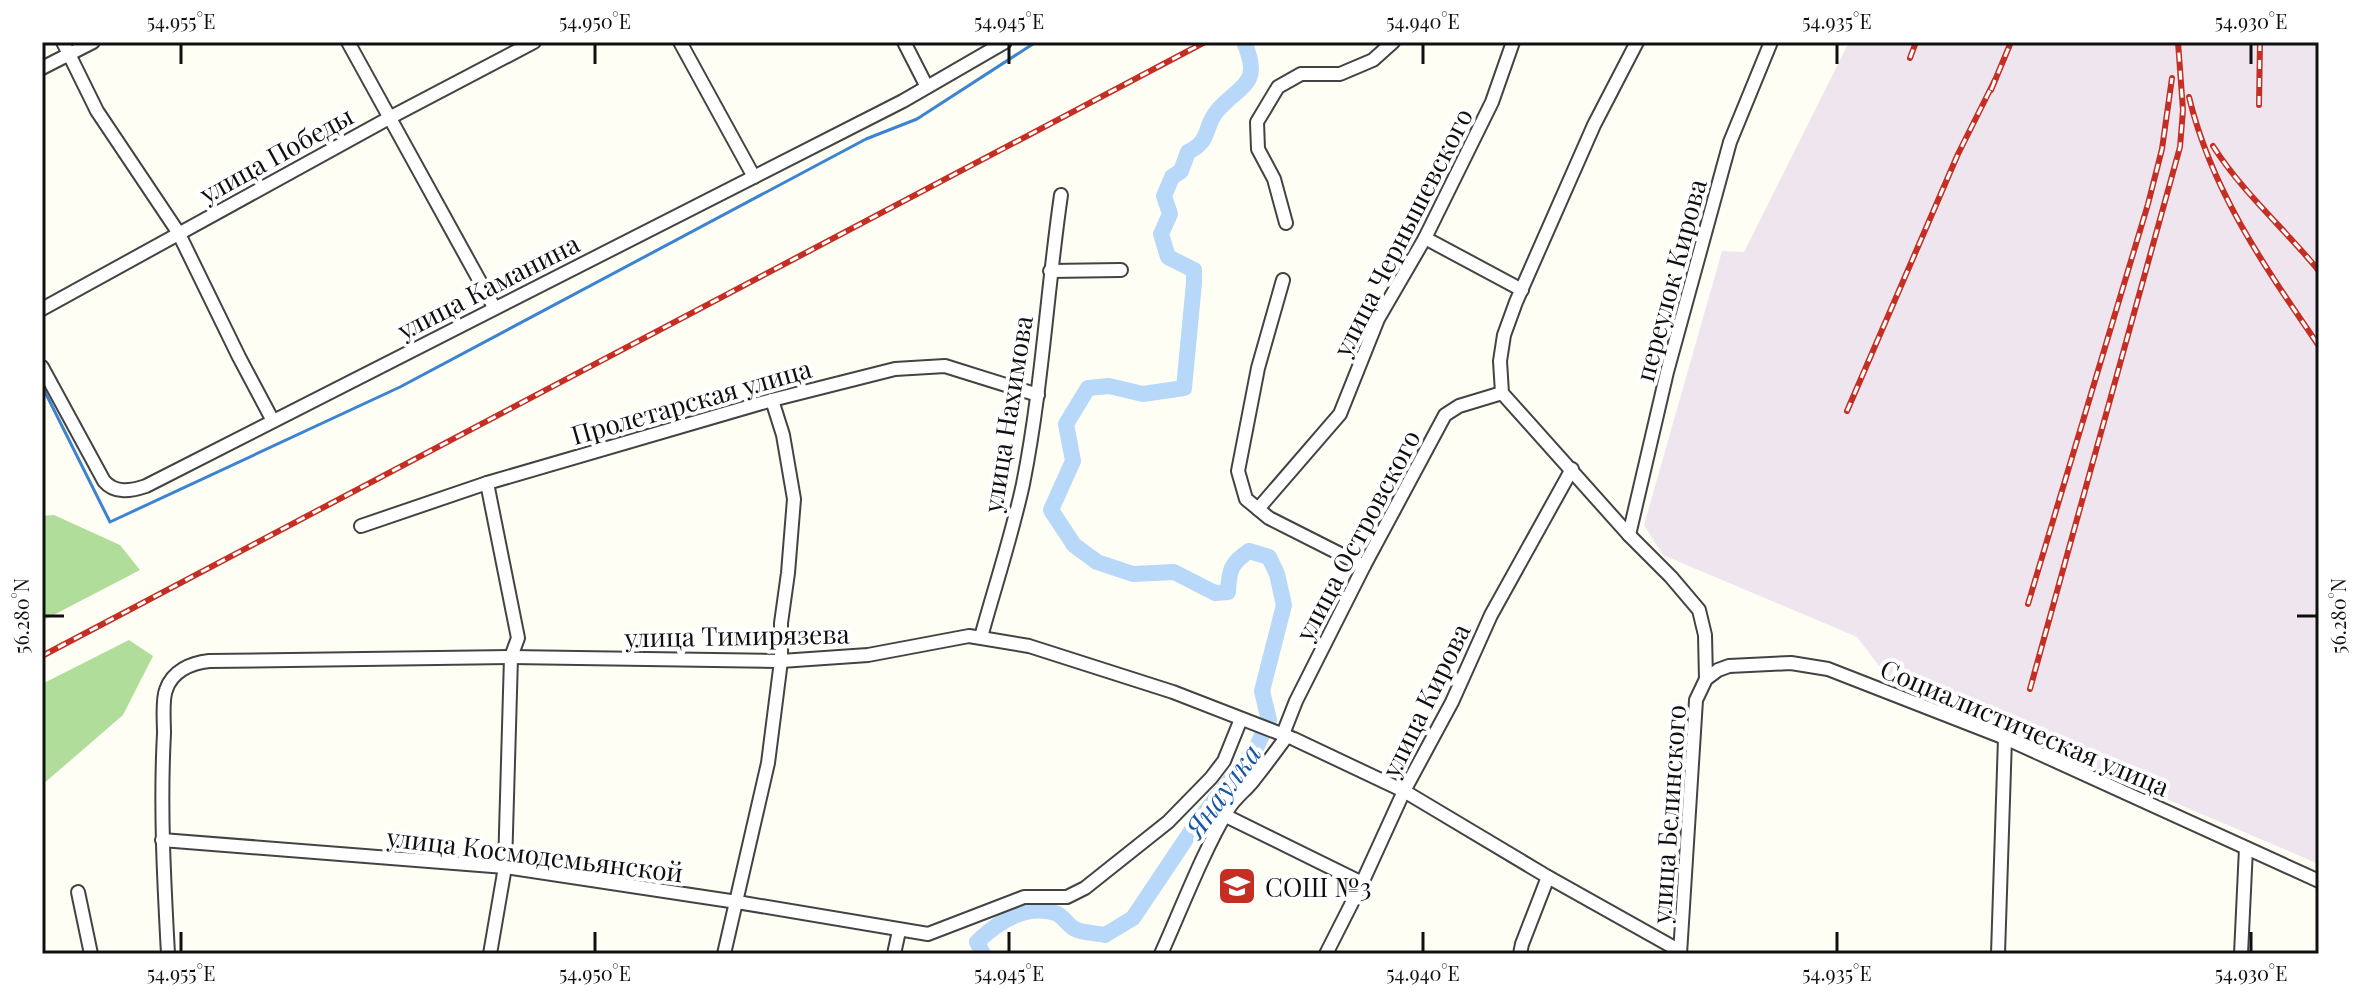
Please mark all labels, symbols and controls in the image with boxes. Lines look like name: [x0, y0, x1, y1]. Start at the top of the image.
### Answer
text: 54.955°E: [147, 7, 215, 34]
text: 54.950°E: [559, 7, 631, 34]
text: 54.945°E: [974, 7, 1044, 34]
text: 54.940°E: [1386, 7, 1460, 34]
text: 54.935°E: [1802, 7, 1872, 34]
text: 54.930°E: [2215, 7, 2287, 34]
street label: улица Победы: [192, 97, 359, 211]
street label: улица Чернышевского: [1324, 102, 1480, 363]
street label: переулок Кирова: [1626, 175, 1714, 385]
street label: улица Каманина: [390, 225, 585, 347]
street label: улица Нахимова: [974, 313, 1040, 516]
street label: Пролетарская улица: [567, 350, 815, 452]
street label: улица Островского: [1286, 423, 1427, 648]
text: 56.280°N: [7, 578, 34, 654]
text: 56.280°N: [2324, 578, 2351, 654]
street label: улица Тимирязева: [623, 616, 850, 654]
street label: улица Кирова: [1372, 617, 1477, 784]
street label: Социалистическая улица: [1875, 650, 2175, 804]
street label: улица Белинского: [1643, 703, 1693, 926]
water label: Янаулка: [1174, 736, 1269, 846]
street label: улица Космодемьянской: [384, 818, 685, 890]
school or university icon: СОШ №3: [1216, 865, 1258, 907]
place label: СОШ №3: [1265, 869, 1371, 904]
text: 54.955°E: [147, 959, 215, 986]
text: 54.950°E: [559, 959, 631, 986]
text: 54.945°E: [974, 959, 1044, 986]
text: 54.940°E: [1386, 959, 1460, 986]
text: 54.935°E: [1802, 959, 1872, 986]
text: 54.930°E: [2215, 959, 2287, 986]

